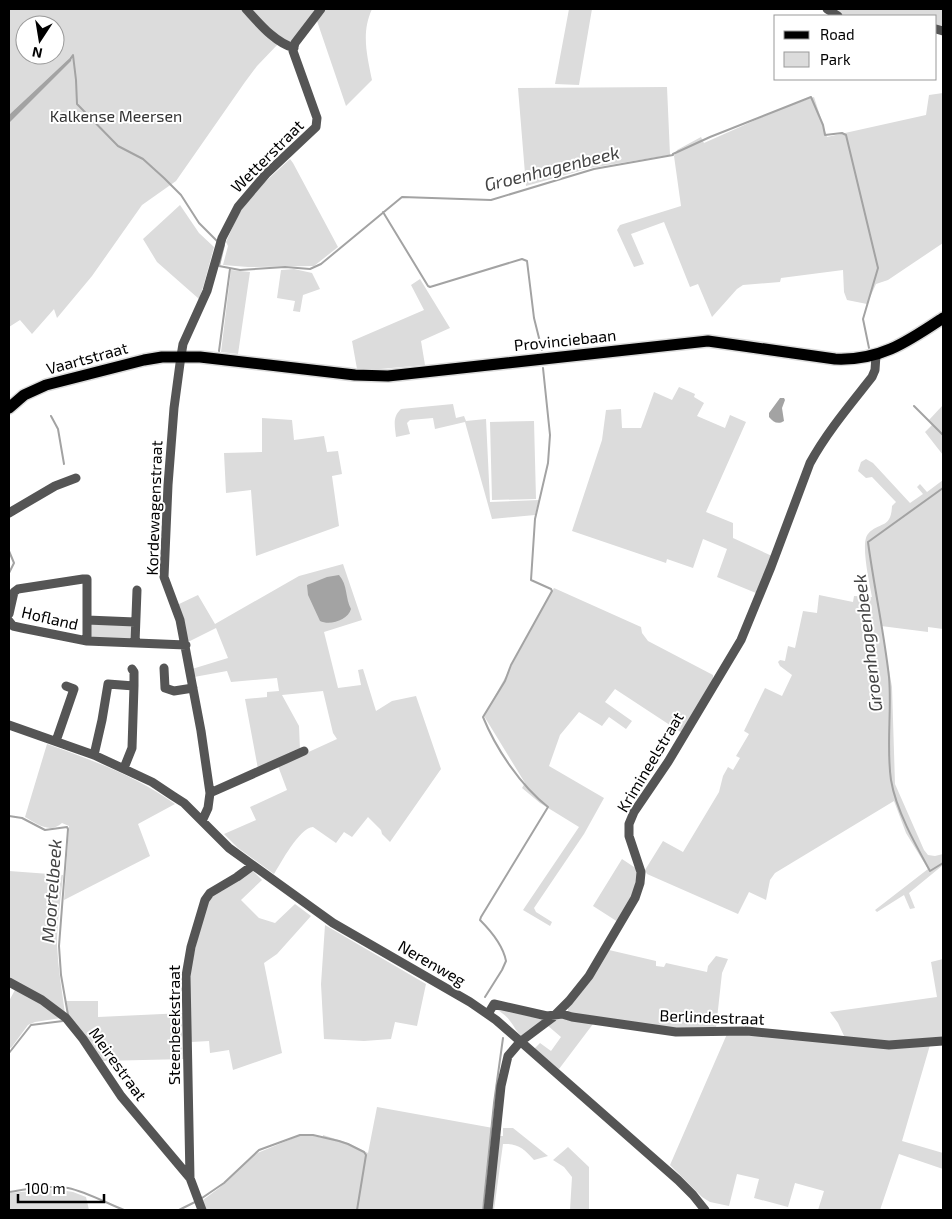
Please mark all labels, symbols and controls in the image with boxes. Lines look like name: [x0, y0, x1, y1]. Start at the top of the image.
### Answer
north arrow: [15, 15, 65, 65]
legend: [774, 15, 937, 80]
text: Road: [820, 25, 855, 43]
text: N: [30, 44, 44, 63]
text: Park: [820, 50, 851, 68]
park label: Kalkense Meersen: [50, 106, 182, 125]
street label: Wetterstraat: [226, 115, 307, 196]
water label: Groenhagenbeek: [482, 141, 622, 195]
street label: Provinciebaan: [513, 325, 617, 354]
street label: Vaartstraat: [44, 338, 130, 378]
street label: Kordewagenstraat: [142, 440, 165, 576]
water label: Groenhagenbeek: [848, 573, 886, 713]
street label: Hofland: [20, 602, 80, 633]
street label: Krimineelstraat: [612, 708, 687, 815]
water label: Moortelbeek: [36, 838, 66, 944]
street label: Nerenweg: [395, 936, 469, 989]
street label: Steenbeekstraat: [164, 965, 183, 1085]
street label: Berlindestraat: [659, 1005, 765, 1028]
street label: Meirestraat: [86, 1023, 151, 1104]
scale bar: [18, 1172, 104, 1204]
text: 100 m: [25, 1179, 66, 1197]

